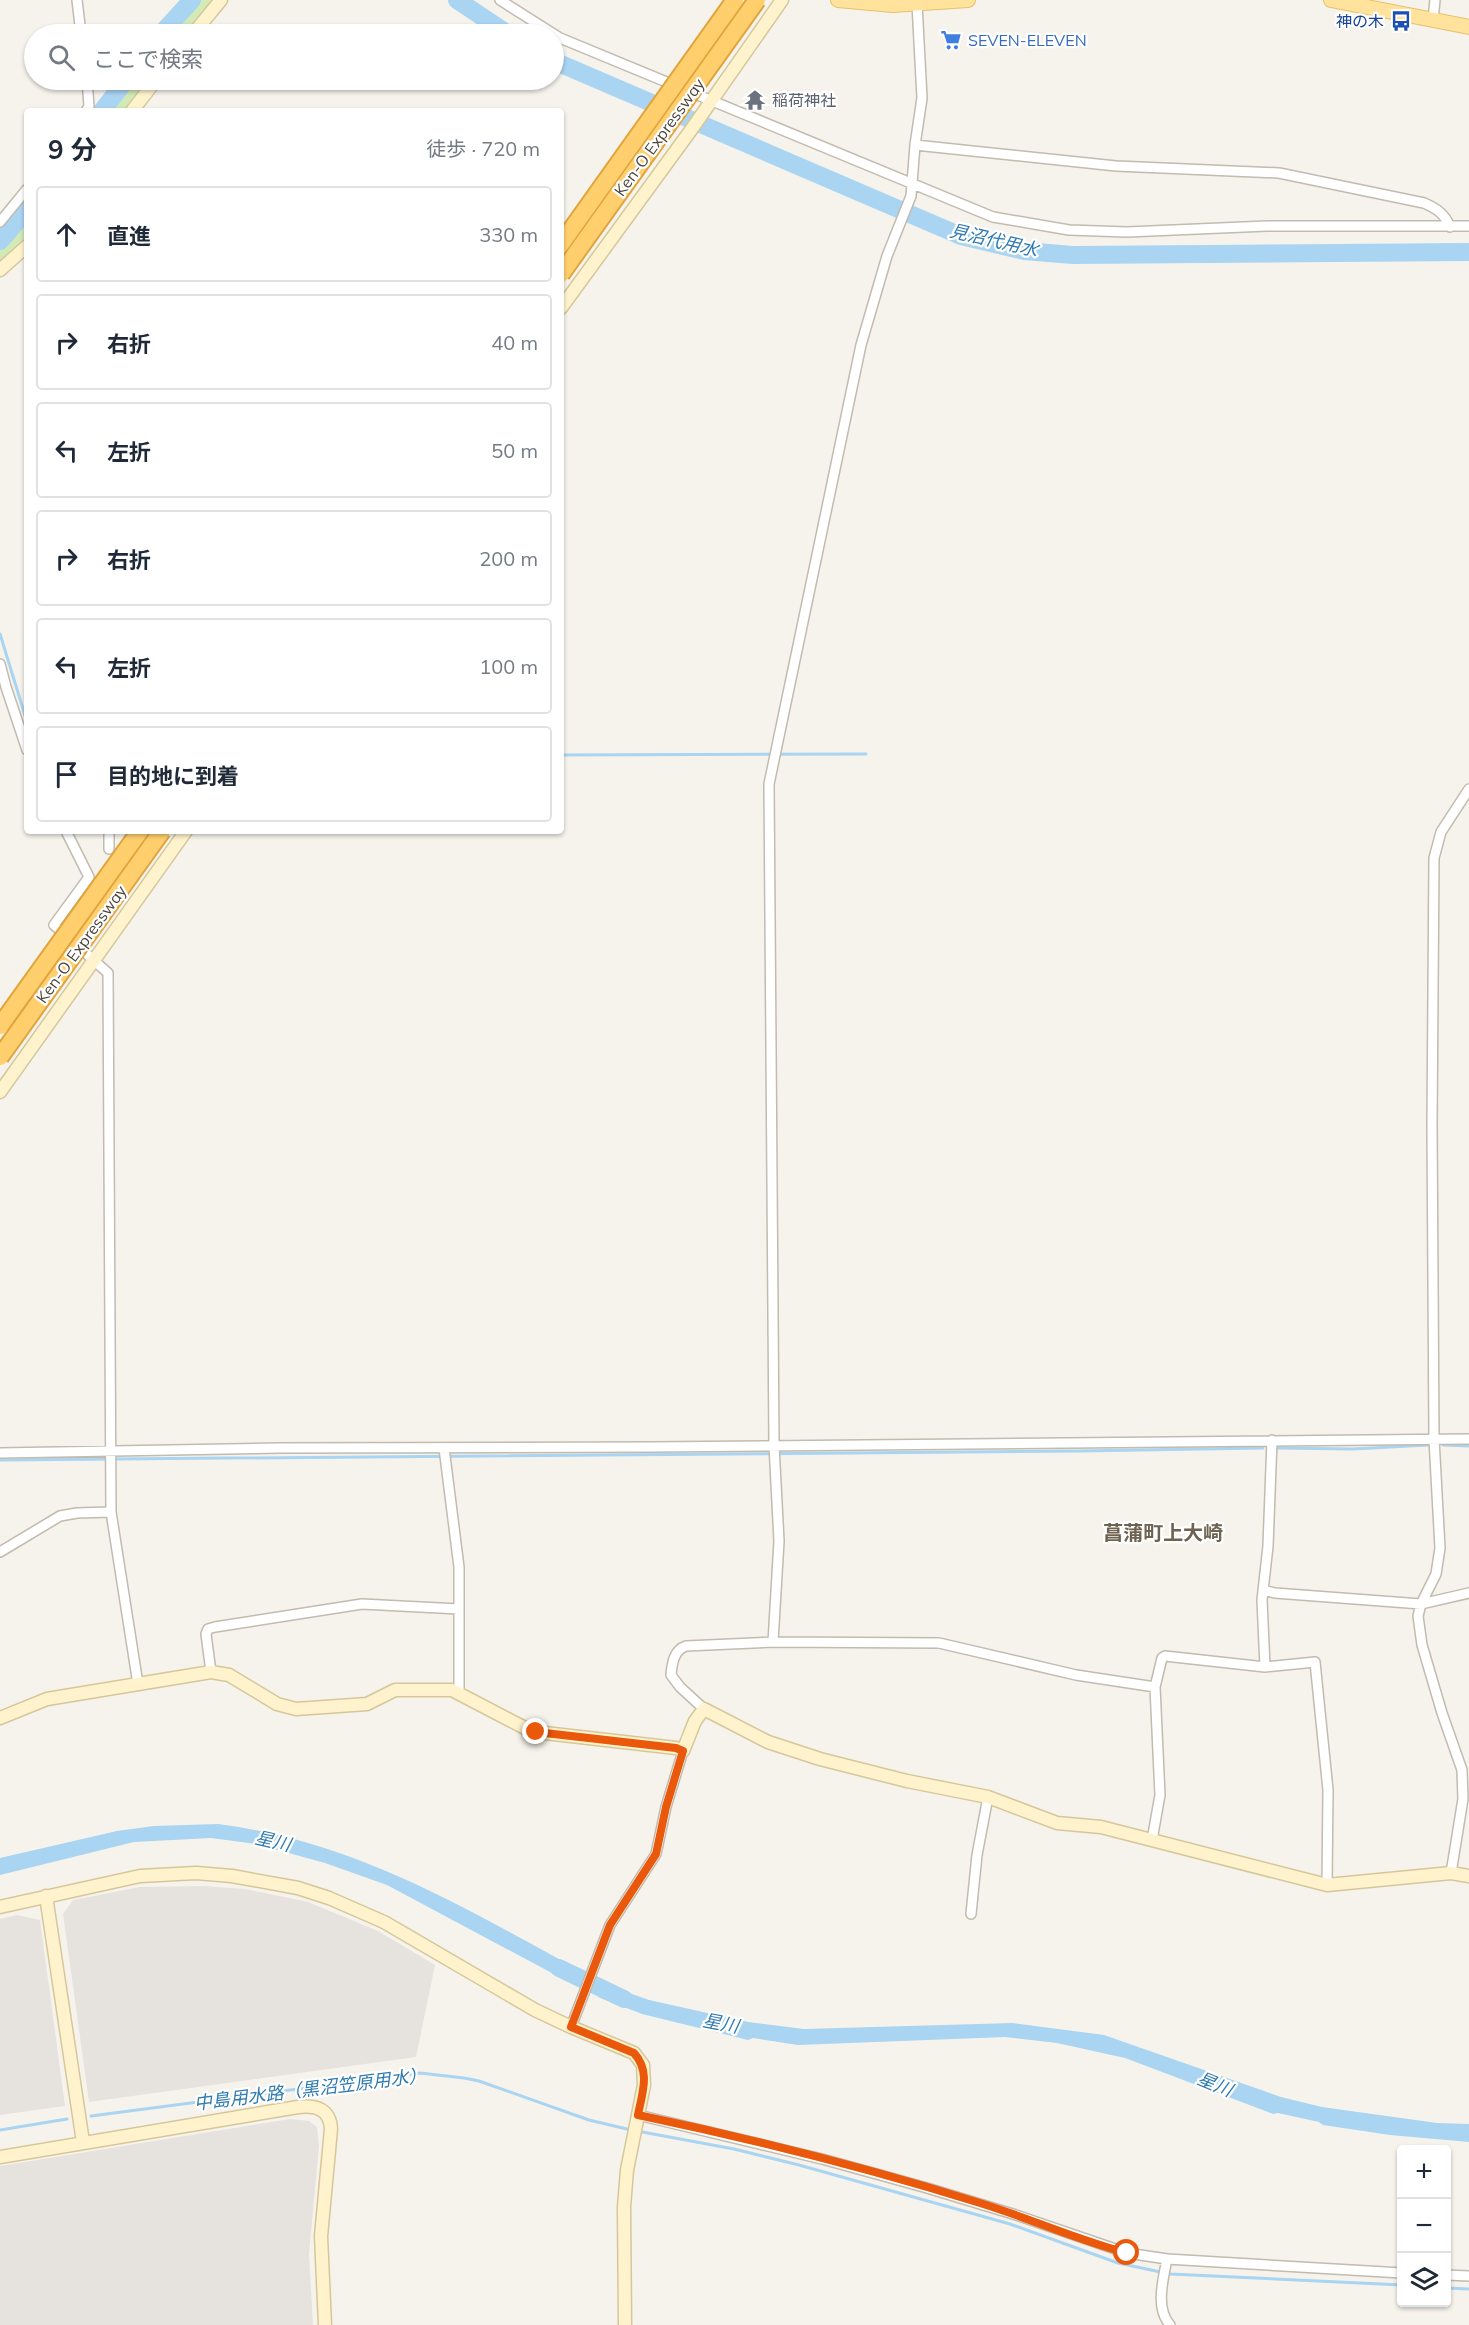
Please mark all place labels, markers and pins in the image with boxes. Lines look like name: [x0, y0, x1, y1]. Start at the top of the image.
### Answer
bus stop icon: 神の木: [1389, 9, 1413, 33]
place label: 神の木: [1336, 11, 1384, 31]
supermarket icon: SEVEN‐ELEVEN: [939, 28, 963, 52]
place label: SEVEN‐ELEVEN: [968, 30, 1087, 50]
temple icon: 稲荷神社: [743, 88, 767, 112]
place label: 稲荷神社: [772, 90, 836, 110]

